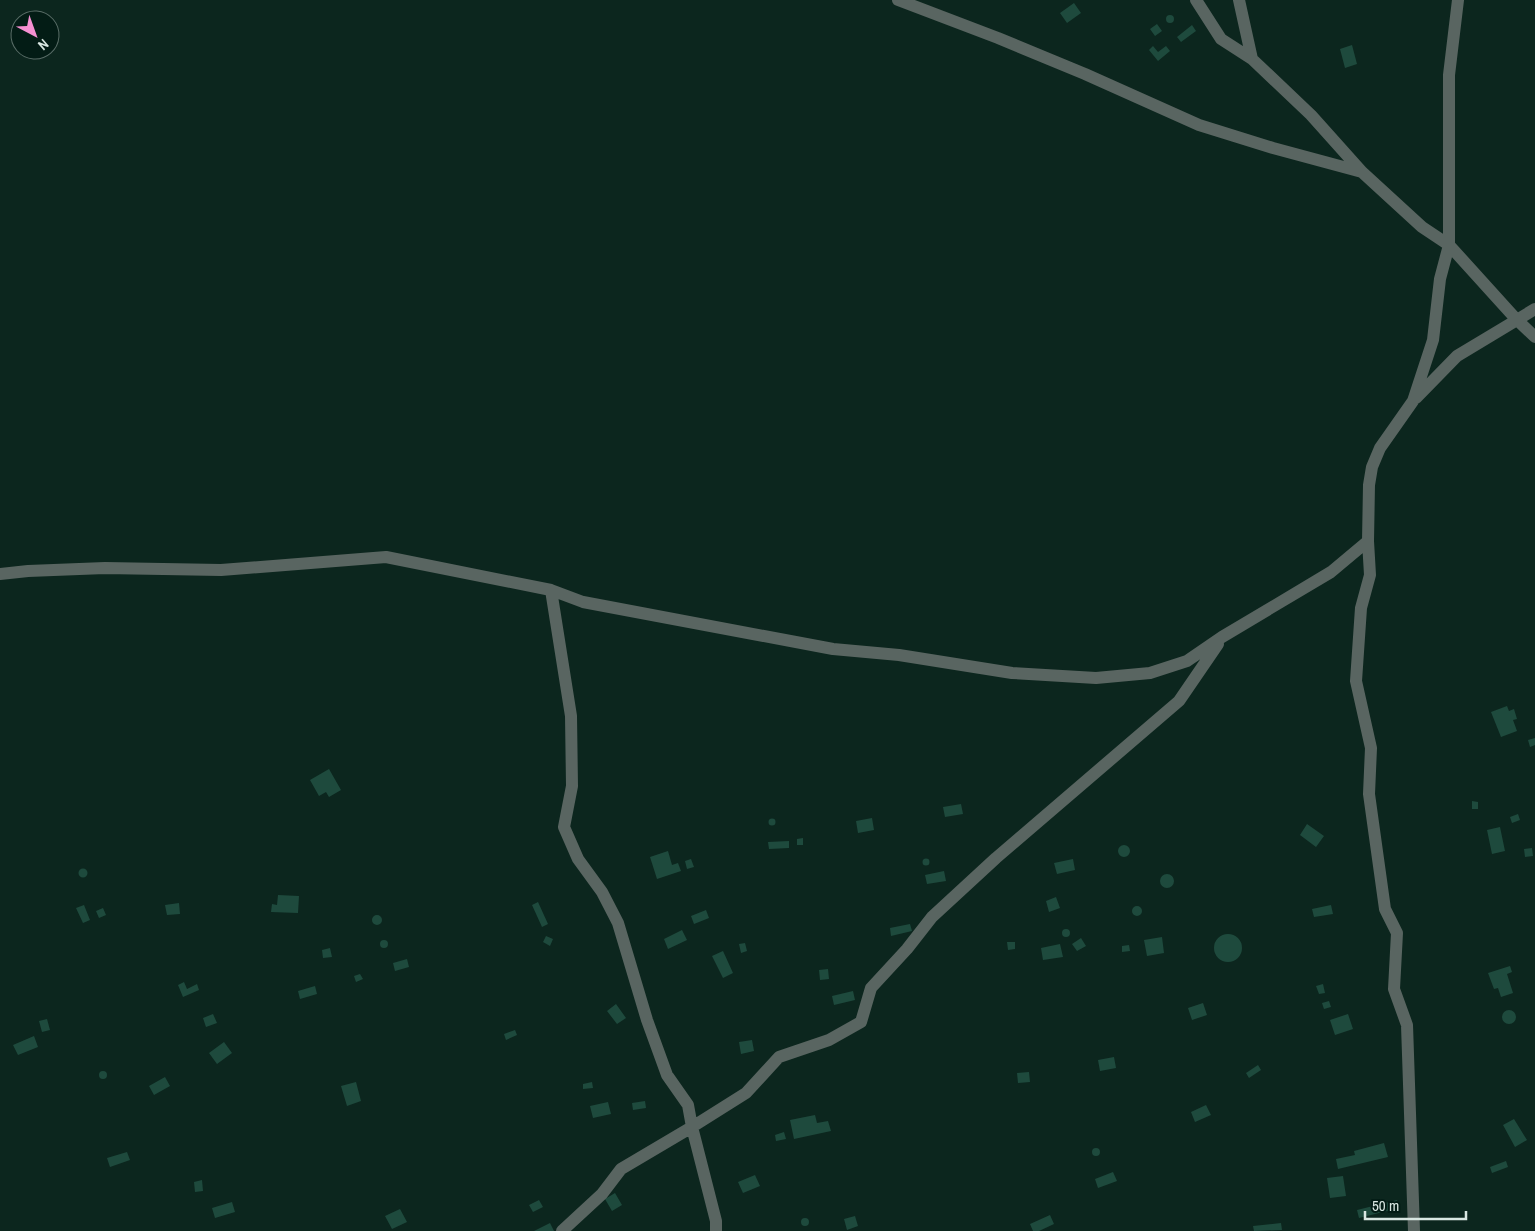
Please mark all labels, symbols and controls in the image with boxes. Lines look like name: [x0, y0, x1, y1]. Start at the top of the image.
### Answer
north arrow: [10, 10, 60, 60]
text: N: [34, 35, 53, 54]
scale bar: [1365, 1188, 1466, 1220]
text: 50 m: [1372, 1195, 1399, 1216]

